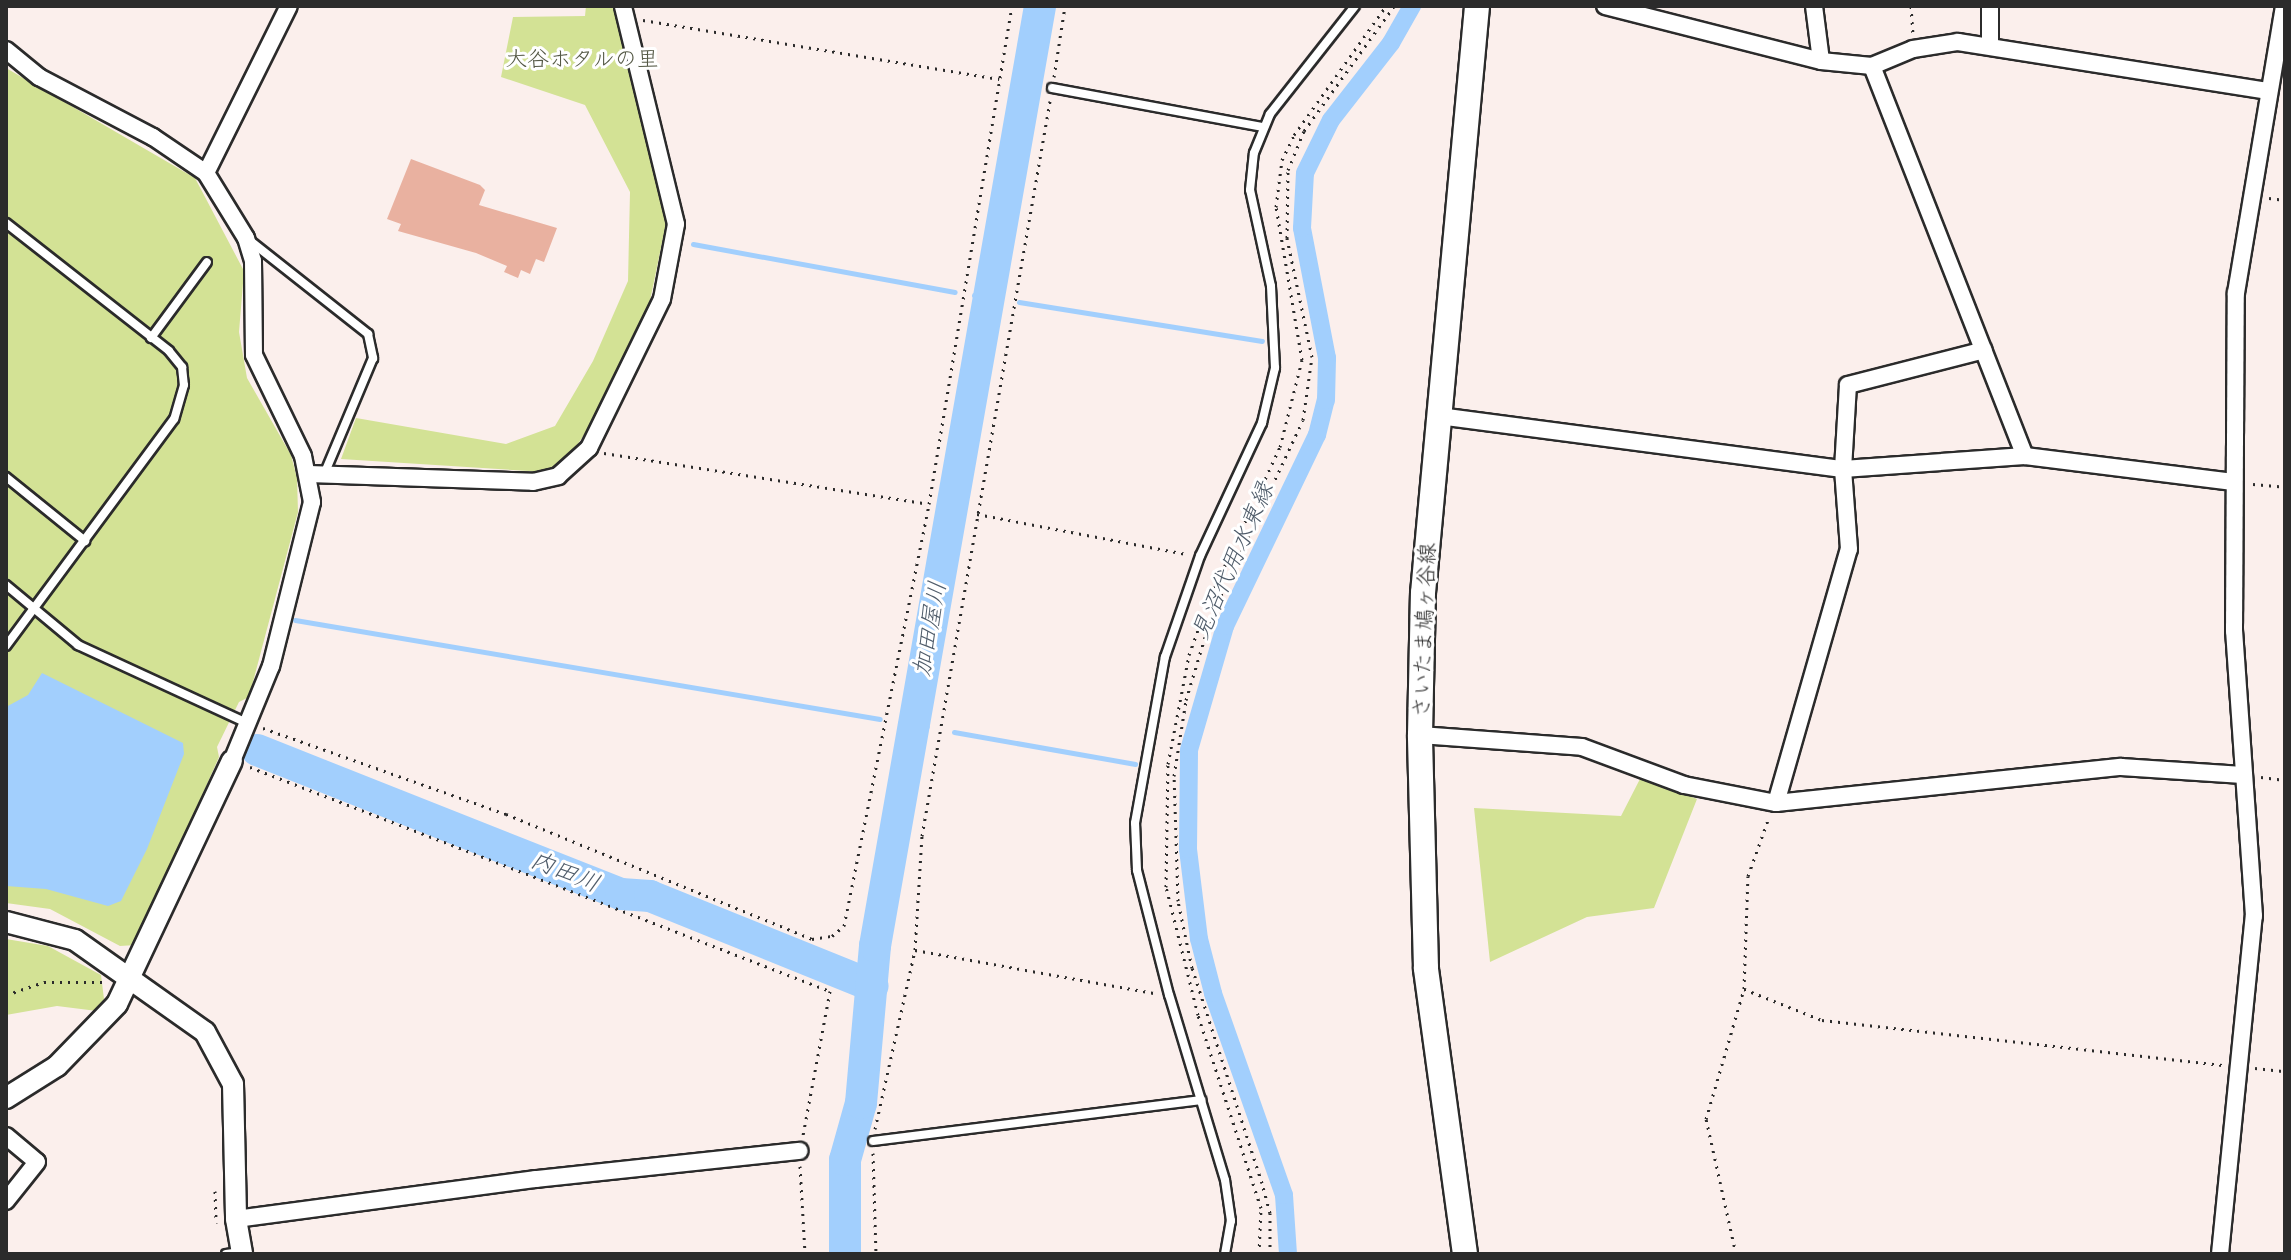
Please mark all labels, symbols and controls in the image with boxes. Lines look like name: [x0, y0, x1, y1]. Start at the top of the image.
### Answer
park label: 大谷ホタルの里: [505, 46, 659, 72]
water label: 見沼代用水東縁: [1186, 478, 1280, 644]
street label: さいたま鳩ヶ谷線: [1408, 542, 1440, 718]
water label: 加田屋川: [907, 579, 953, 679]
water label: 内田川: [526, 845, 604, 899]

